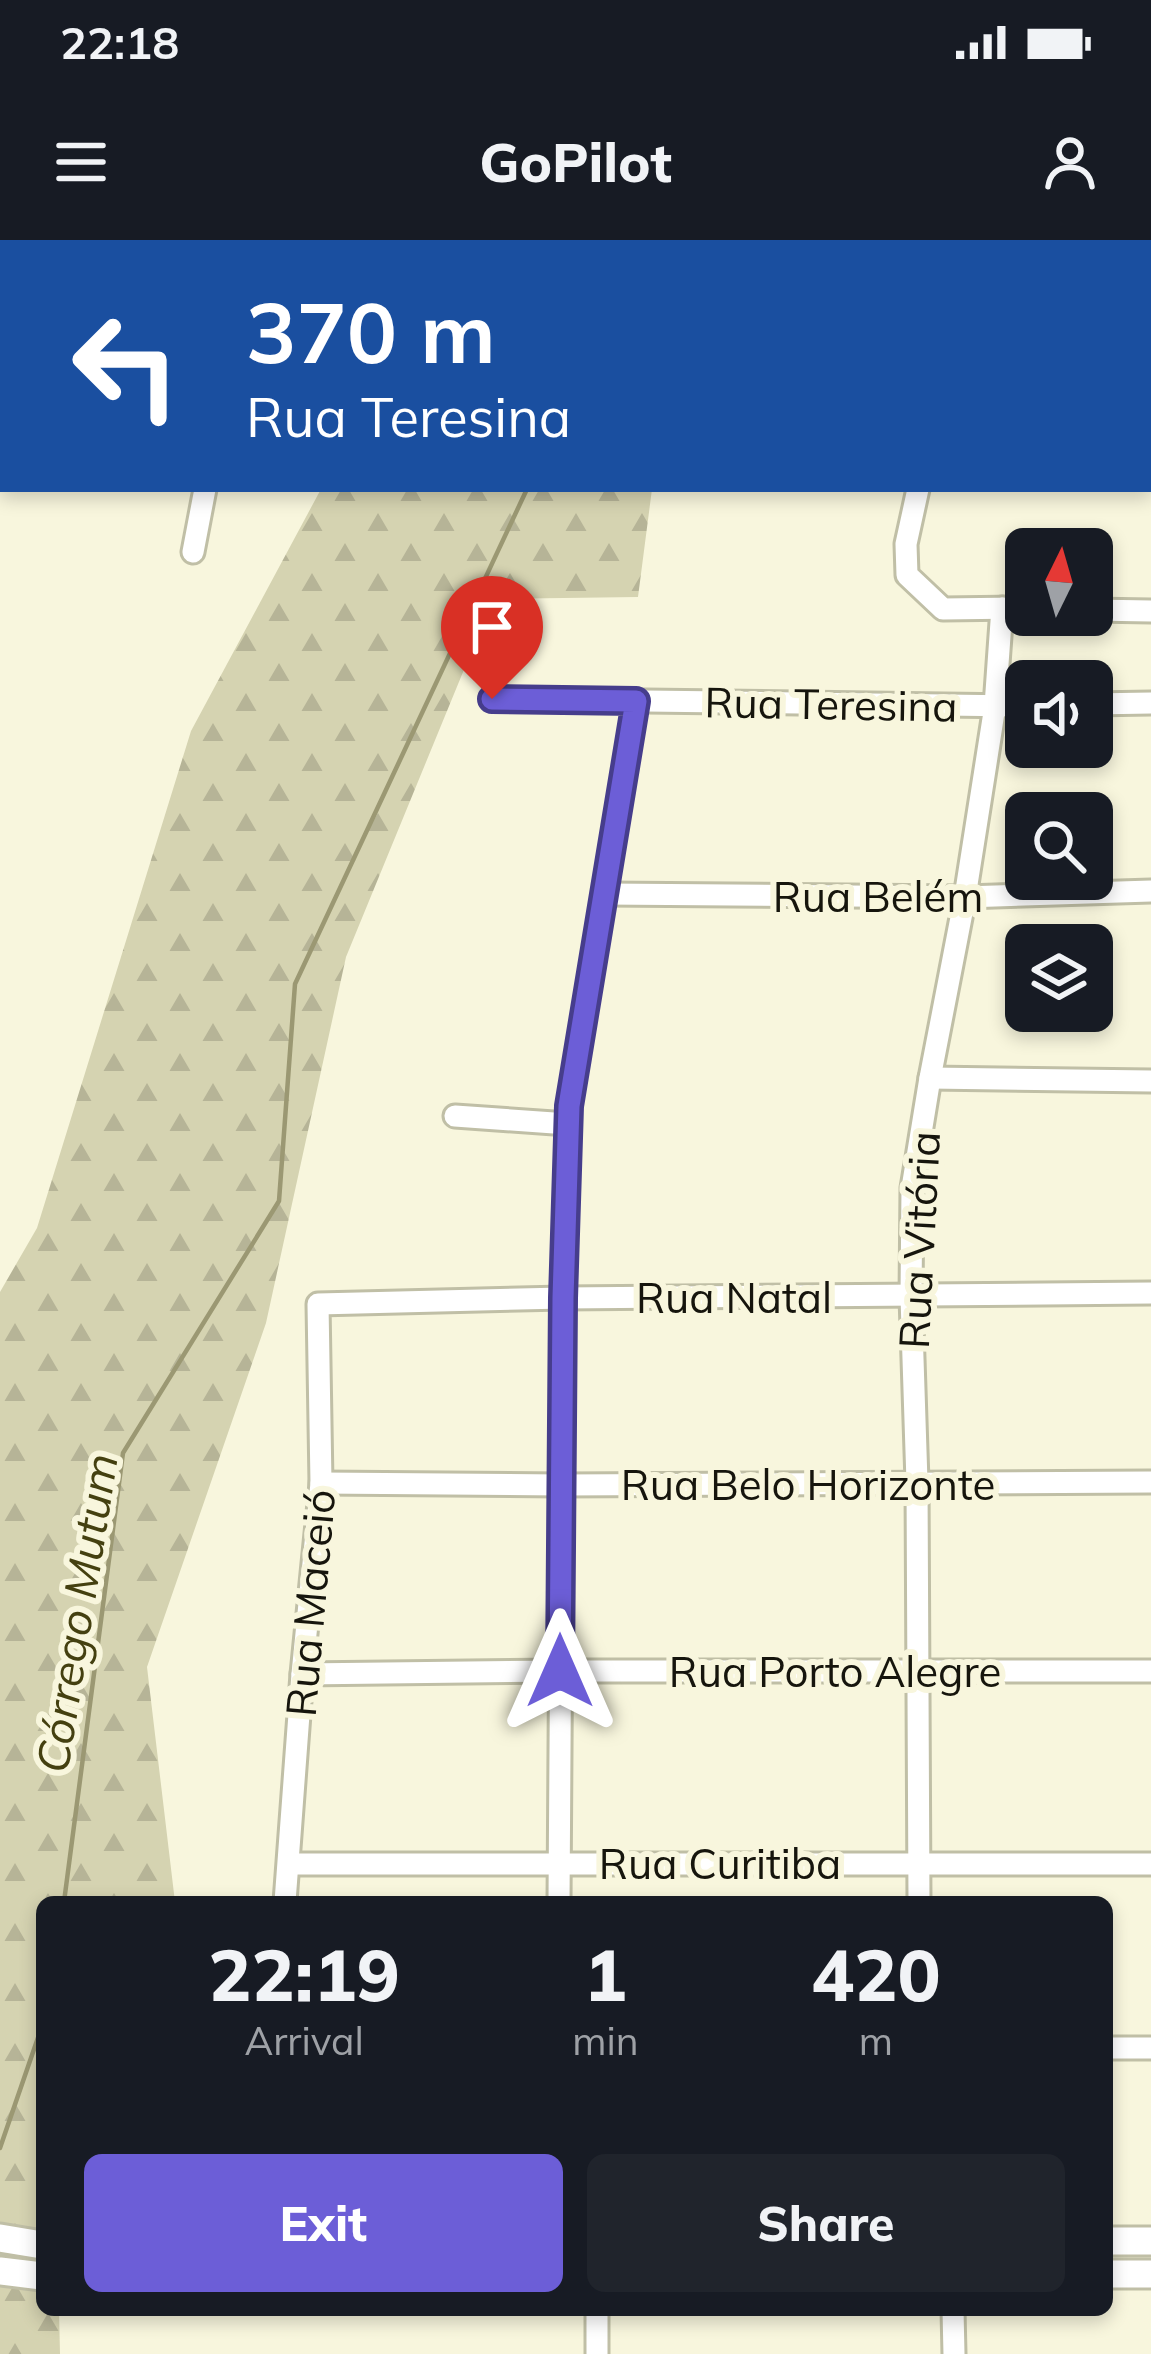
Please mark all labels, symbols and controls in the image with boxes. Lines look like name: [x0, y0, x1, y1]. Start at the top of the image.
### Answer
text: 22:18: [60, 14, 179, 70]
text: GoPilot: [479, 128, 672, 196]
icon: menu: [48, 129, 114, 195]
icon: person: [1037, 129, 1103, 195]
text: 370 m: [246, 279, 496, 384]
icon: left: [48, 288, 204, 444]
text: Rua Teresina: [246, 383, 571, 451]
north arrow: [1005, 528, 1113, 636]
map controls: [1005, 528, 1113, 1032]
pin: [441, 576, 543, 699]
icon: arrive: [459, 594, 525, 660]
button: sound: [1005, 660, 1113, 768]
street label: Rua Teresina: [704, 675, 958, 733]
button: search: [1005, 792, 1113, 900]
street label: Rua Belém: [773, 870, 983, 923]
button: layers: [1005, 924, 1113, 1032]
street label: Rua Vitória: [887, 1130, 951, 1350]
street label: Rua Natal: [636, 1271, 832, 1324]
water label: Córrego Mutum: [23, 1450, 129, 1776]
street label: Rua Belo Horizonte: [621, 1458, 995, 1511]
street label: Rua Maceió: [274, 1487, 346, 1719]
position arrow: [497, 1608, 623, 1734]
street label: Rua Porto Alegre: [669, 1645, 1001, 1698]
street label: Rua Curitiba: [599, 1837, 841, 1890]
text: 22:19: [208, 1929, 400, 2019]
text: 1: [584, 1929, 627, 2019]
text: 420: [811, 1929, 941, 2019]
text: Arrival: [244, 2016, 364, 2065]
text: min: [572, 2016, 639, 2065]
text: m: [859, 2016, 893, 2065]
button: Exit: [84, 2154, 563, 2292]
button: Share: [587, 2154, 1065, 2292]

